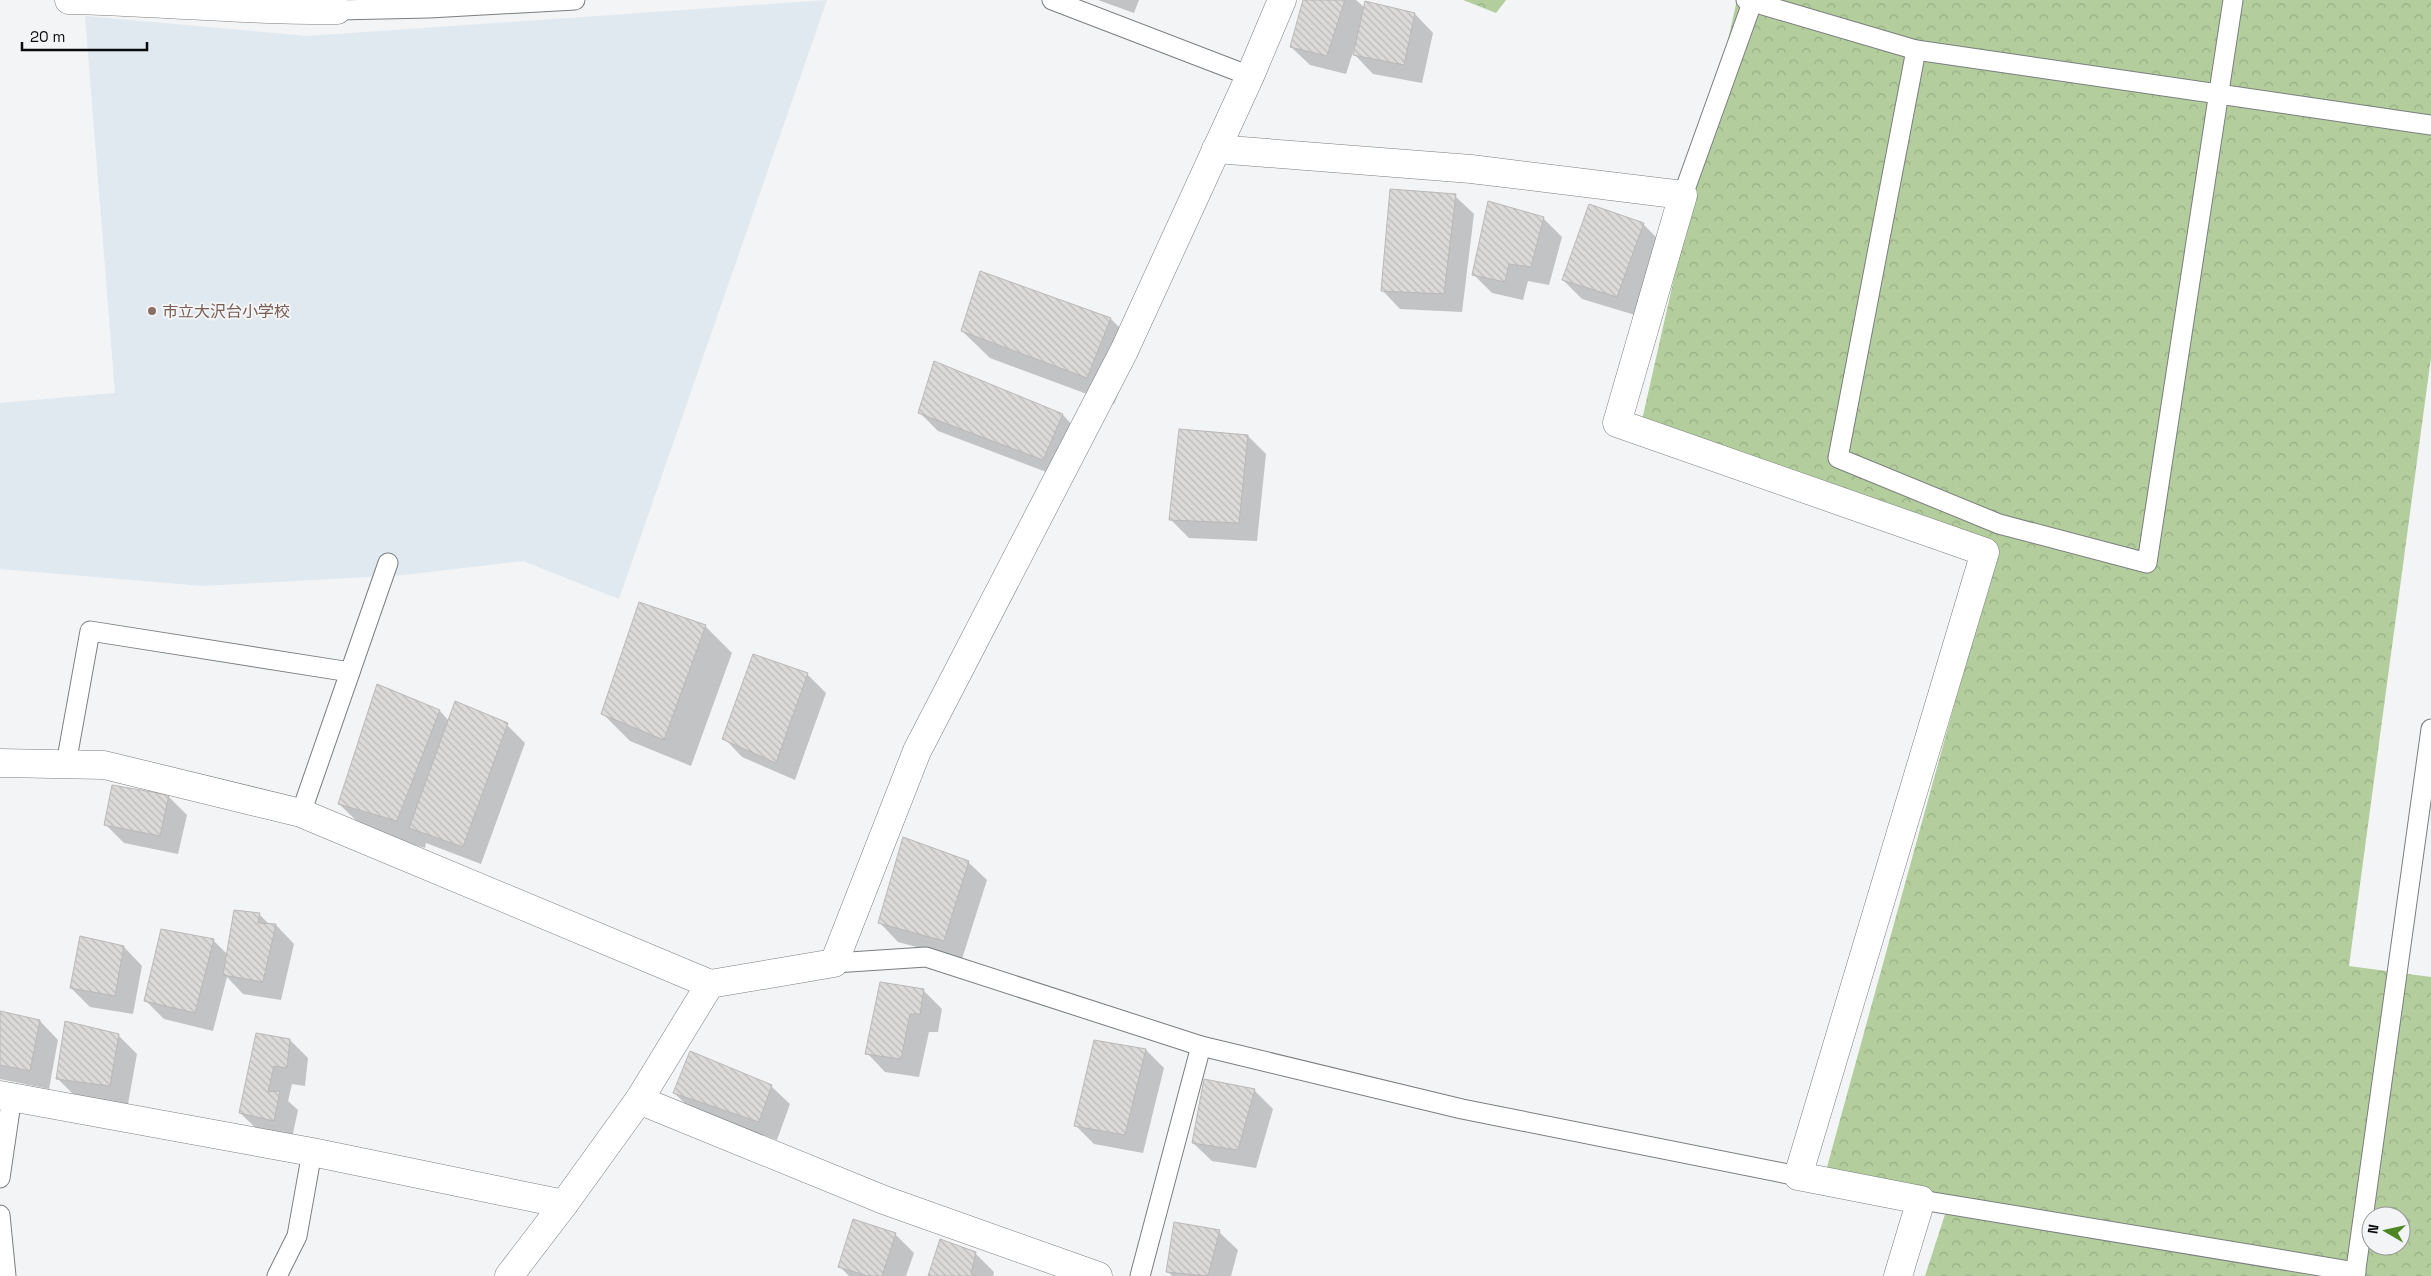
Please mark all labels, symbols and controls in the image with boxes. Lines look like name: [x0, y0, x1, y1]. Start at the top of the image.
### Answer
scale bar: [22, 20, 148, 52]
text: 20 m: [30, 27, 65, 46]
place label: 市立大沢台小学校: [162, 301, 290, 322]
marker: 市立大沢台小学校: [146, 305, 158, 317]
north arrow: [2361, 1206, 2411, 1256]
text: N: [2364, 1223, 2383, 1235]

